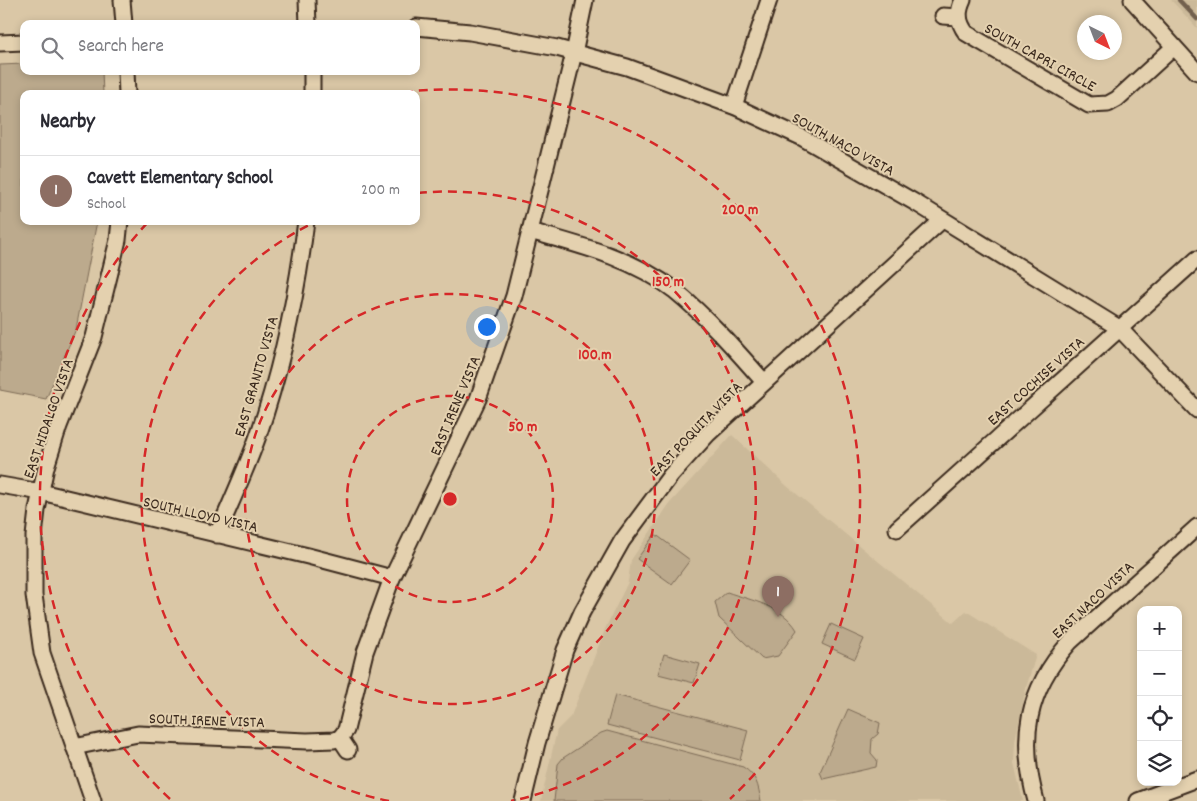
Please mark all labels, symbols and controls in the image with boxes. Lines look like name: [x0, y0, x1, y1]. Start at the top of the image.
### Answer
north arrow: [1077, 15, 1122, 60]
street label: SOUTH CAPRI CIRCLE: [980, 18, 1101, 99]
search box: [20, 20, 420, 75]
icon: search: [38, 34, 66, 62]
text: Search here: [78, 34, 164, 61]
street label: SOUTH NACO VISTA: [787, 107, 899, 183]
text: Nearby: [40, 108, 95, 138]
text: Cavett Elementary School: [87, 166, 273, 193]
text: 1: [54, 179, 58, 202]
text: 200 m: [361, 179, 400, 202]
text: School: [87, 193, 126, 216]
text: 200 m: [722, 200, 758, 222]
text: 150 m: [652, 272, 684, 294]
street label: EAST GRANITO VISTA: [229, 313, 286, 440]
your location: [474, 314, 500, 340]
street label: EAST COCHISE VISTA: [983, 332, 1091, 432]
text: 100 m: [578, 345, 612, 367]
street label: EAST IRENE VISTA: [425, 352, 488, 460]
street label: EAST HIDALGO VISTA: [18, 355, 81, 482]
street label: EAST POQUITA VISTA: [645, 377, 749, 483]
text: 50 m: [509, 417, 537, 439]
centre of rings: [441, 490, 459, 508]
street label: SOUTH LLOYD VISTA: [141, 491, 260, 540]
street label: EAST NACO VISTA: [1047, 556, 1140, 645]
pin: 1: [762, 576, 794, 617]
map controls: [1137, 606, 1182, 786]
button: +: [1137, 606, 1182, 651]
button: −: [1137, 651, 1182, 696]
button: locate: [1137, 696, 1182, 741]
street label: SOUTH IRENE VISTA: [149, 708, 265, 735]
button: layers: [1137, 741, 1182, 786]

